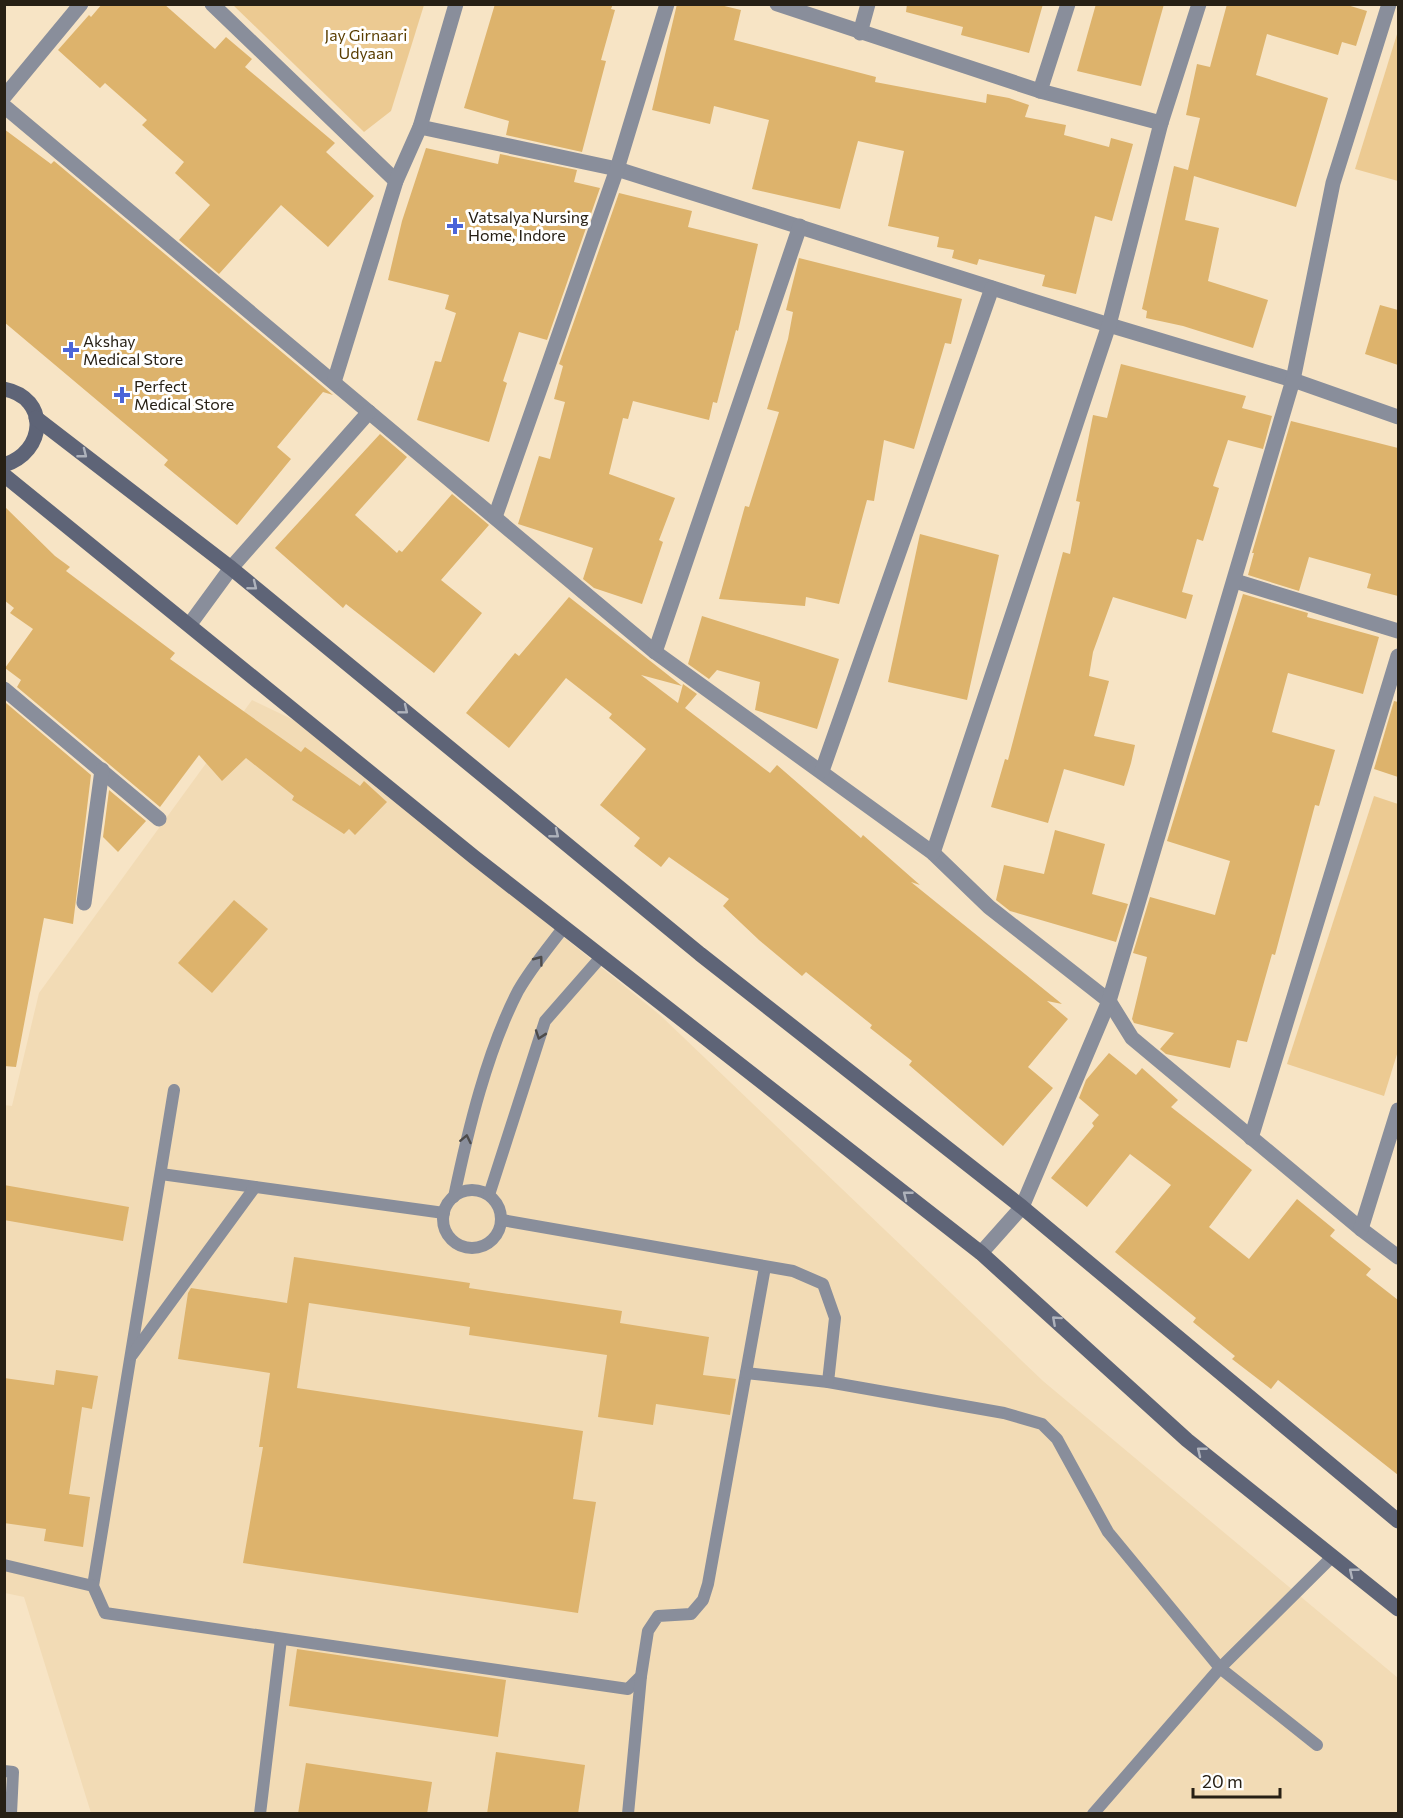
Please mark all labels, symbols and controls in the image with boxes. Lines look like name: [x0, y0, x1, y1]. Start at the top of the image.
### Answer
park label: Jay Girnaari Udyaan: [325, 25, 407, 62]
place label: Vatsalya Nursing Home, Indore: [468, 207, 589, 244]
marker: Vatsalya Nursing Home, Indore: [446, 217, 464, 235]
place label: Akshay Medical Store: [83, 331, 183, 368]
marker: Akshay Medical Store: [64, 343, 78, 357]
place label: Perfect Medical Store: [134, 376, 234, 413]
marker: Perfect Medical Store: [115, 388, 129, 402]
one-way arrow: [76, 446, 87, 457]
one-way arrow: [247, 579, 258, 590]
one-way arrow: [397, 703, 408, 714]
one-way arrow: [548, 827, 559, 838]
one-way arrow: [532, 956, 543, 967]
one-way arrow: [534, 1029, 547, 1040]
one-way arrow: [459, 1135, 472, 1145]
one-way arrow: [903, 1191, 914, 1202]
one-way arrow: [1052, 1316, 1063, 1327]
one-way arrow: [1197, 1447, 1208, 1458]
one-way arrow: [1349, 1569, 1360, 1580]
scale bar: [1193, 1761, 1280, 1799]
text: 20 m: [1202, 1770, 1243, 1792]

